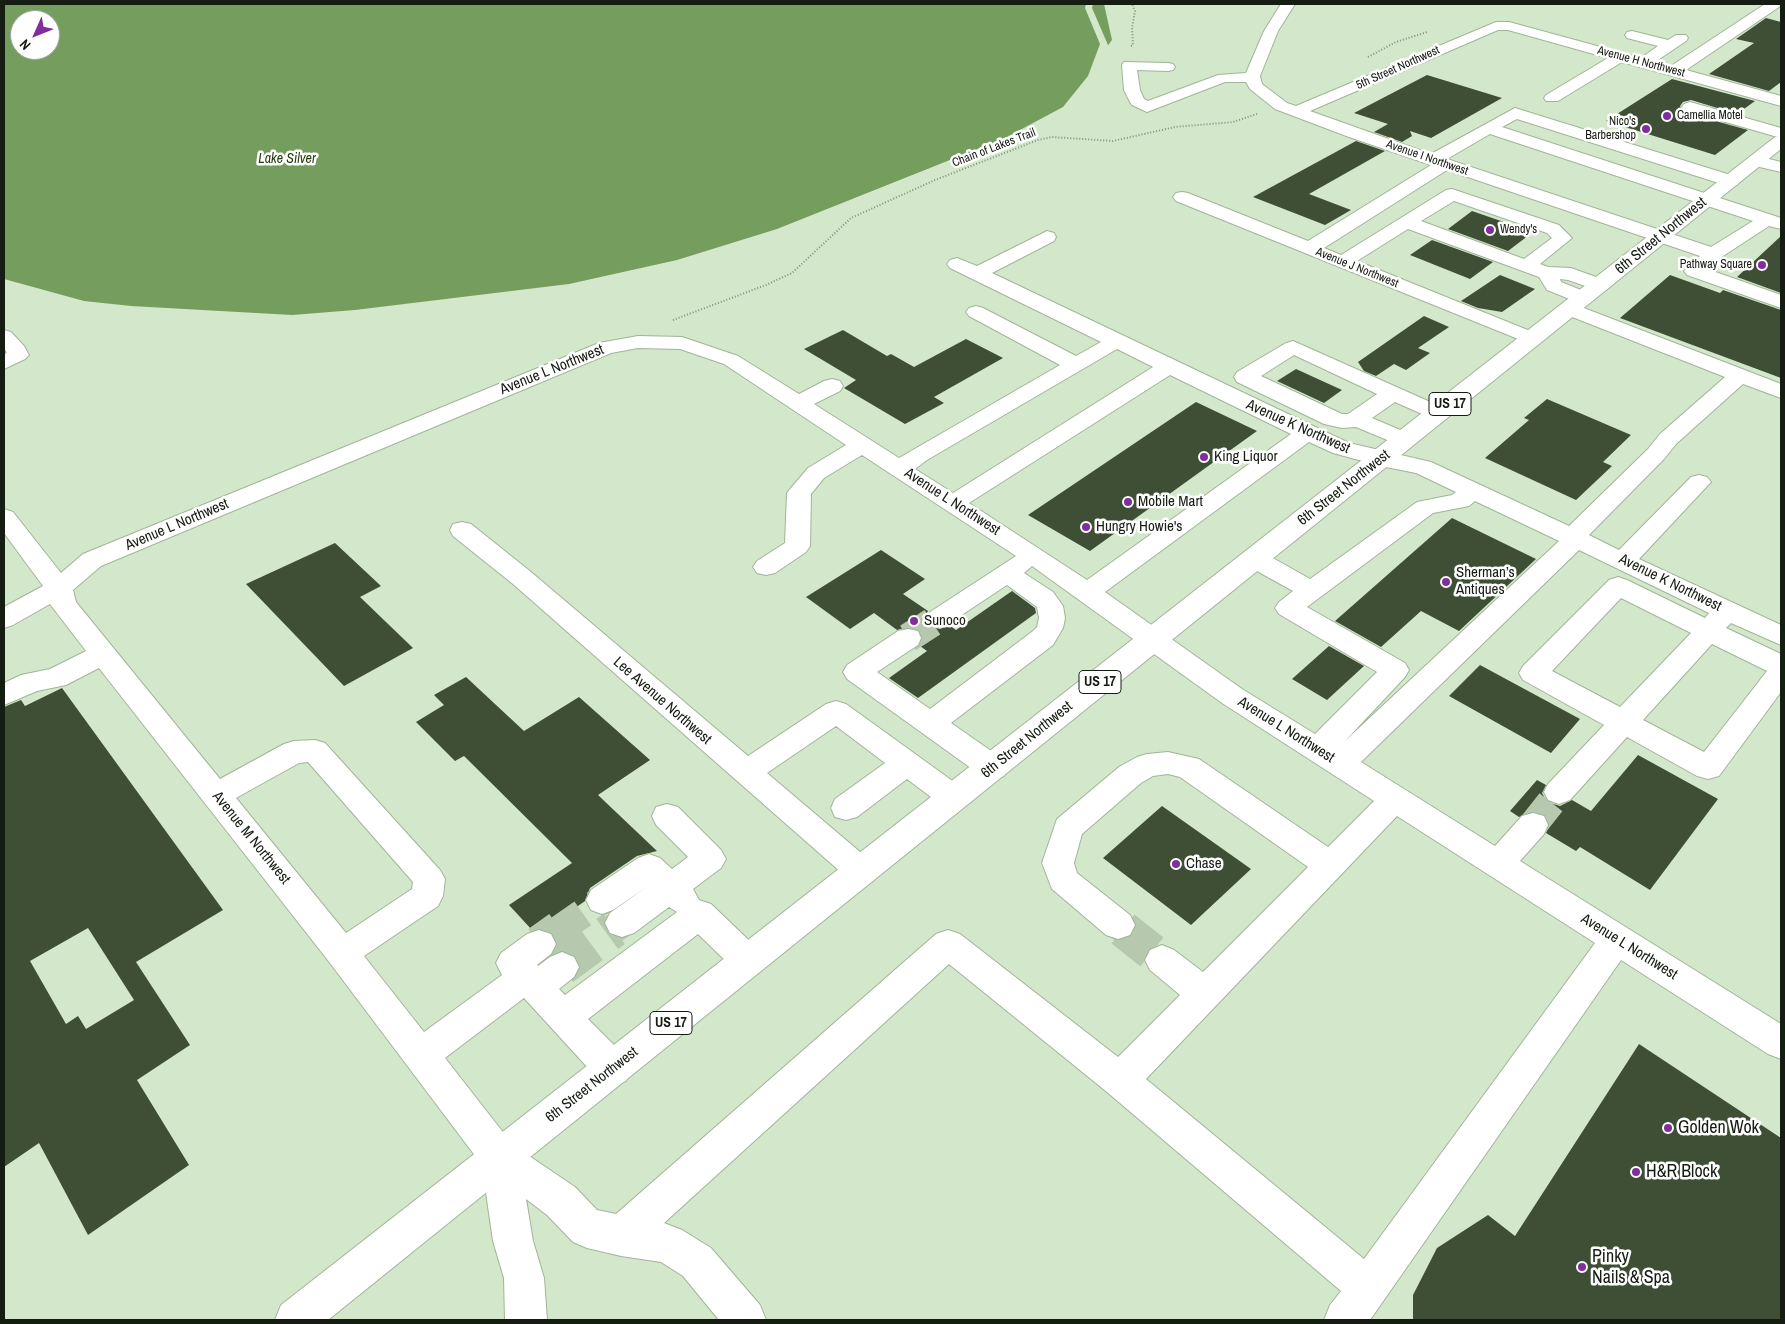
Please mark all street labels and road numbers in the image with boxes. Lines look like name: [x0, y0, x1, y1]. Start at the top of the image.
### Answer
street label: 5th Street Northwest: [1354, 43, 1442, 93]
street label: Avenue H Northwest: [1596, 43, 1686, 81]
street label: Chain of Lakes Trail: [950, 125, 1038, 171]
street label: Avenue I Northwest: [1384, 137, 1470, 179]
street label: 6th Street Northwest: [1612, 194, 1710, 278]
street label: Avenue J Northwest: [1314, 245, 1400, 291]
street label: Avenue L Northwest: [497, 341, 607, 399]
road number: US 17: [1429, 392, 1471, 416]
street label: Avenue K Northwest: [1243, 396, 1353, 458]
street label: 6th Street Northwest: [1294, 446, 1394, 530]
street label: Avenue L Northwest: [901, 464, 1003, 540]
street label: Avenue L Northwest: [123, 495, 231, 555]
street label: Avenue K Northwest: [1616, 550, 1724, 616]
street label: Lee Avenue Northwest: [609, 653, 715, 749]
road number: US 17: [1079, 670, 1121, 694]
street label: Avenue L Northwest: [1234, 693, 1338, 767]
street label: 6th Street Northwest: [978, 698, 1076, 782]
street label: Avenue M Northwest: [208, 788, 294, 888]
street label: Avenue L Northwest: [1577, 910, 1681, 984]
road number: US 17: [650, 1011, 692, 1034]
street label: 6th Street Northwest: [542, 1043, 642, 1127]

